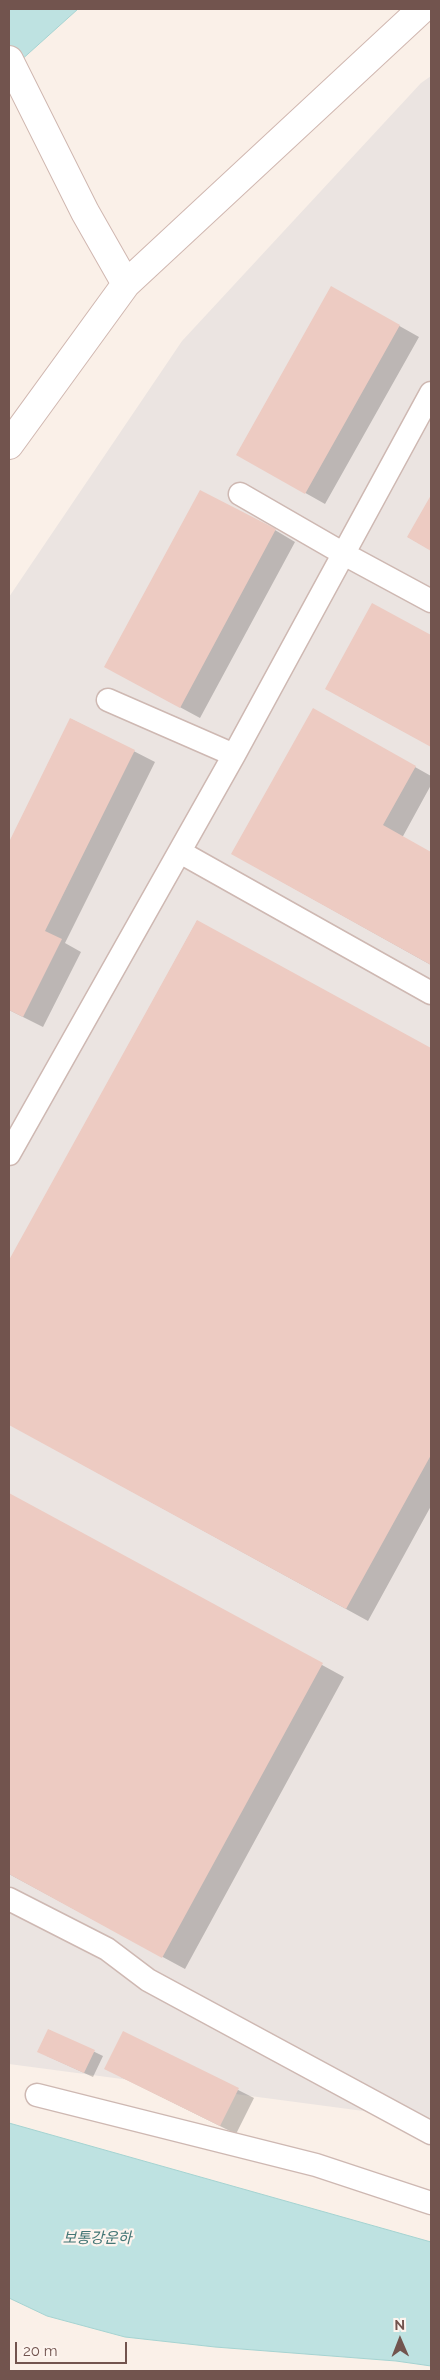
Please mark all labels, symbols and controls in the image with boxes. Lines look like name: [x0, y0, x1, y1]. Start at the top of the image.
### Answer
water label: 보통강운하: [63, 2229, 131, 2247]
north arrow: [375, 2315, 425, 2365]
text: N: [394, 2317, 405, 2333]
scale bar: [18, 2332, 130, 2364]
text: 20 m: [23, 2342, 58, 2360]

